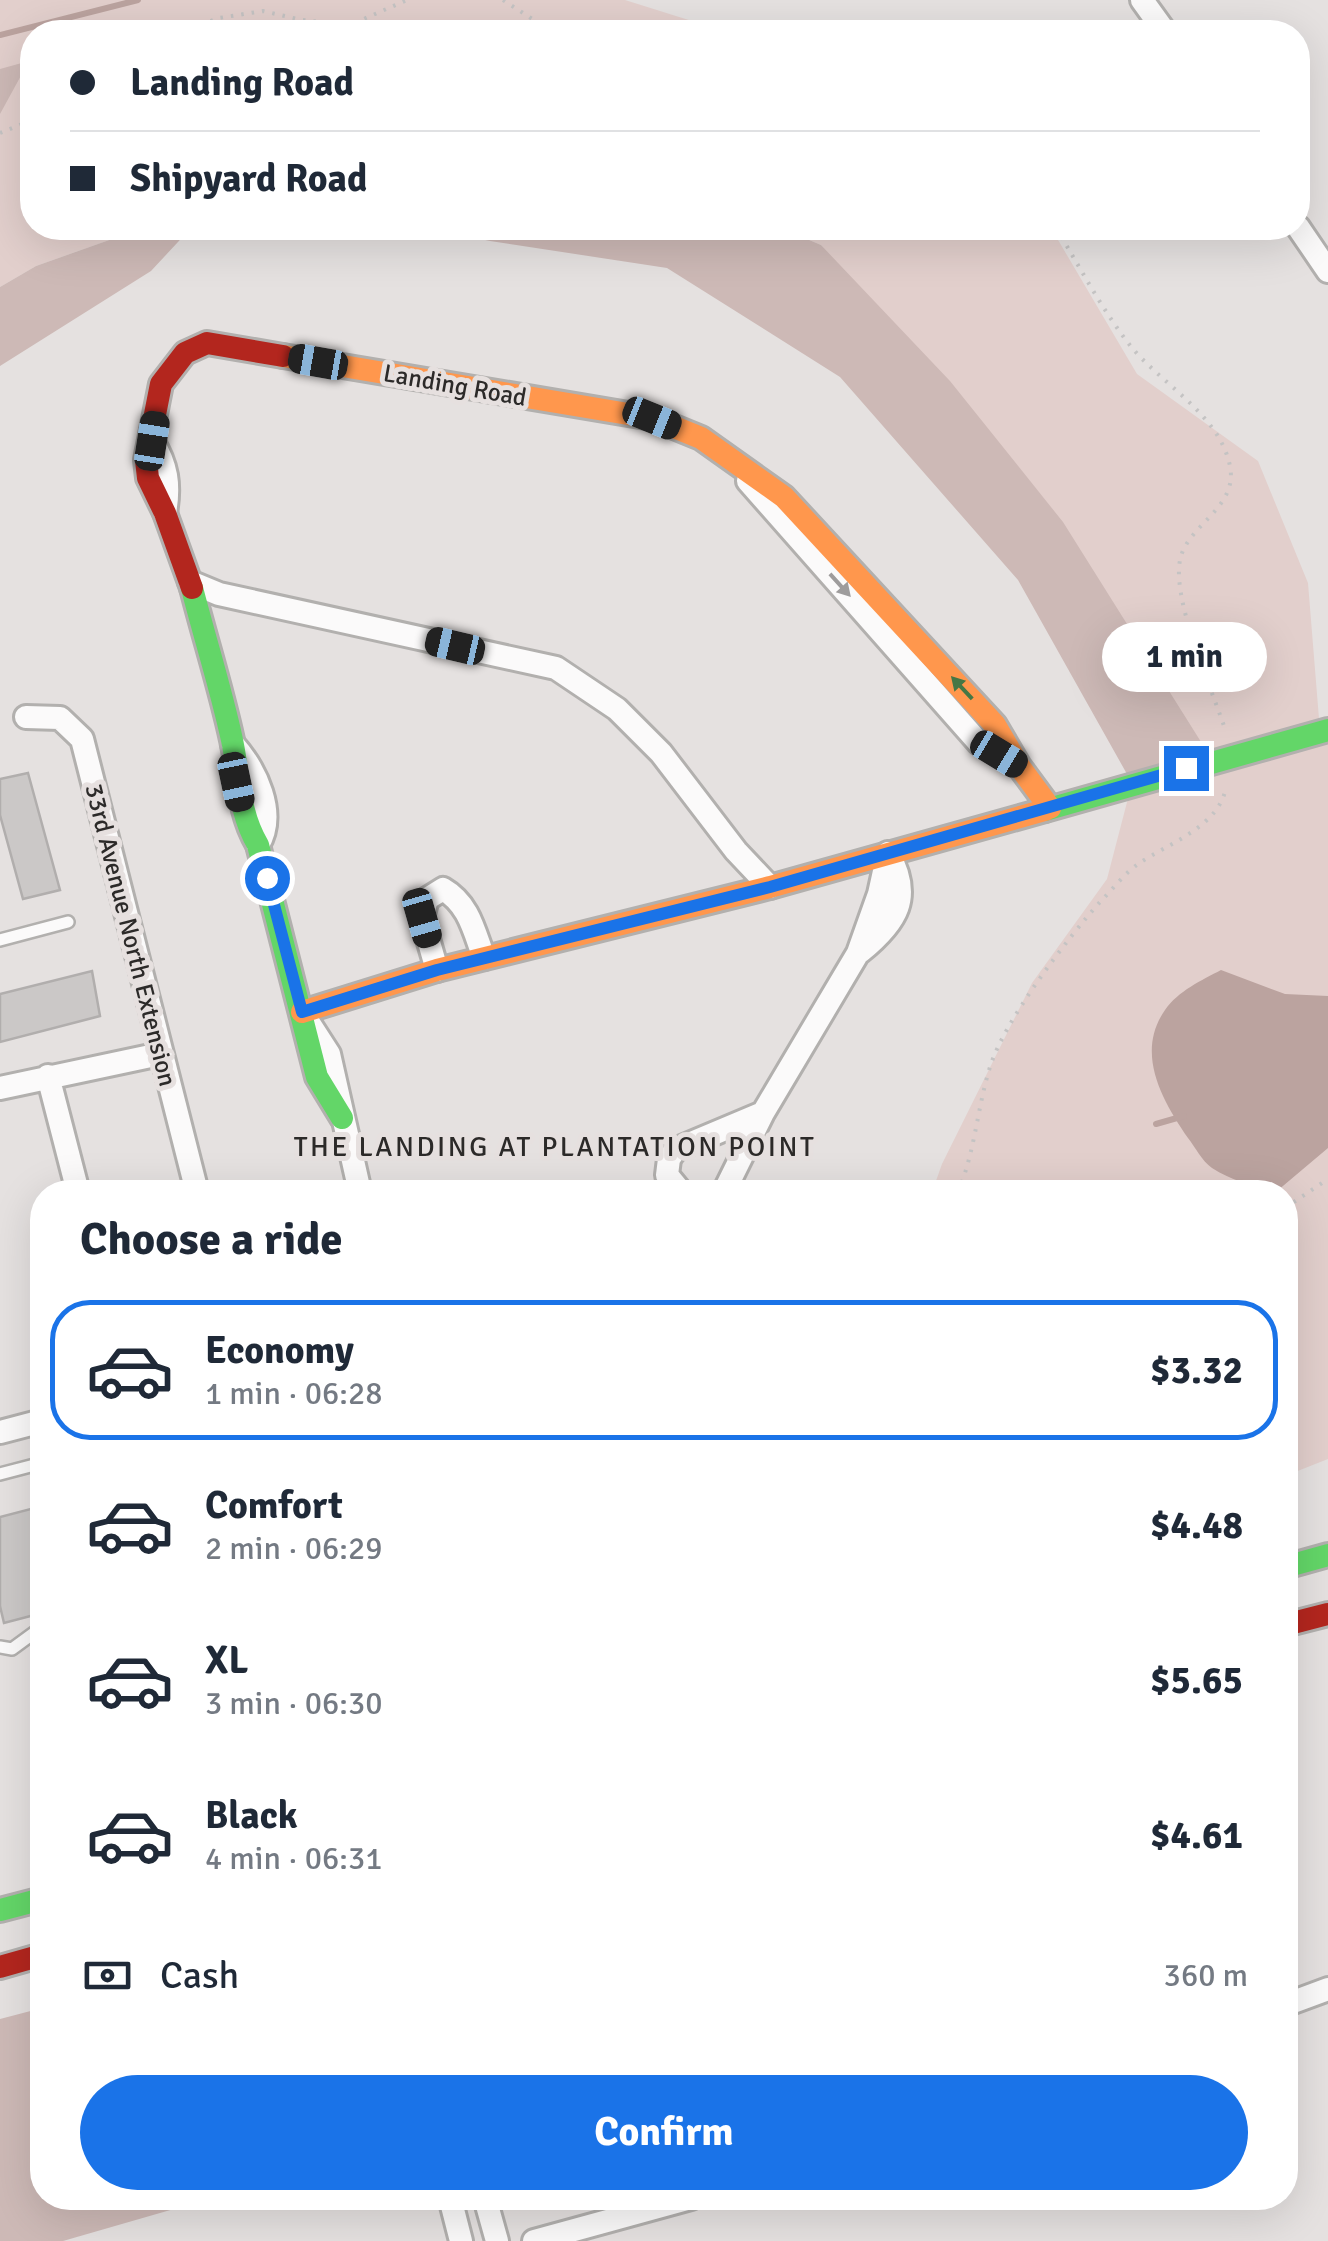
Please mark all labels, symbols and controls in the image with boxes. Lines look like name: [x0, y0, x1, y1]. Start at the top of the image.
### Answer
text: Landing Road: [130, 59, 354, 106]
text: Shipyard Road: [130, 155, 367, 202]
car: [286, 342, 350, 382]
street label: Landing Road: [381, 357, 529, 413]
car: [619, 393, 685, 443]
car: [132, 409, 172, 473]
one-way arrow: [828, 573, 851, 597]
callout: 1 min: [1104, 623, 1268, 693]
car: [422, 625, 488, 667]
text: 1 min: [1146, 637, 1223, 676]
one-way arrow: [951, 676, 973, 701]
car: [966, 726, 1032, 782]
route end: [1164, 746, 1209, 791]
car: [215, 750, 257, 814]
street label: 33rd Avenue North Extension: [78, 780, 184, 1090]
route start: [245, 856, 290, 901]
car: [399, 885, 445, 951]
district label: THE LANDING AT PLANTATION POINT: [294, 1130, 816, 1164]
text: Choose a ride: [80, 1212, 343, 1267]
icon: car: [85, 1325, 175, 1415]
text: Economy: [205, 1327, 354, 1374]
text: $3.32: [1150, 1347, 1243, 1394]
text: 1 min · 06:28: [205, 1374, 383, 1413]
icon: car: [85, 1480, 175, 1570]
text: Comfort: [205, 1482, 343, 1529]
text: $4.48: [1150, 1502, 1243, 1549]
text: 2 min · 06:29: [205, 1529, 383, 1568]
icon: car: [85, 1635, 175, 1725]
text: XL: [205, 1637, 248, 1684]
text: $5.65: [1150, 1657, 1243, 1704]
text: 3 min · 06:30: [205, 1684, 383, 1723]
icon: car: [85, 1790, 175, 1880]
text: Black: [205, 1792, 298, 1839]
text: $4.61: [1150, 1812, 1243, 1859]
text: 4 min · 06:31: [205, 1839, 383, 1878]
icon: cash: [80, 1948, 135, 2003]
text: Cash: [160, 1952, 239, 1999]
text: 360 m: [1164, 1956, 1248, 1995]
button: Confirm: [80, 2075, 1248, 2190]

